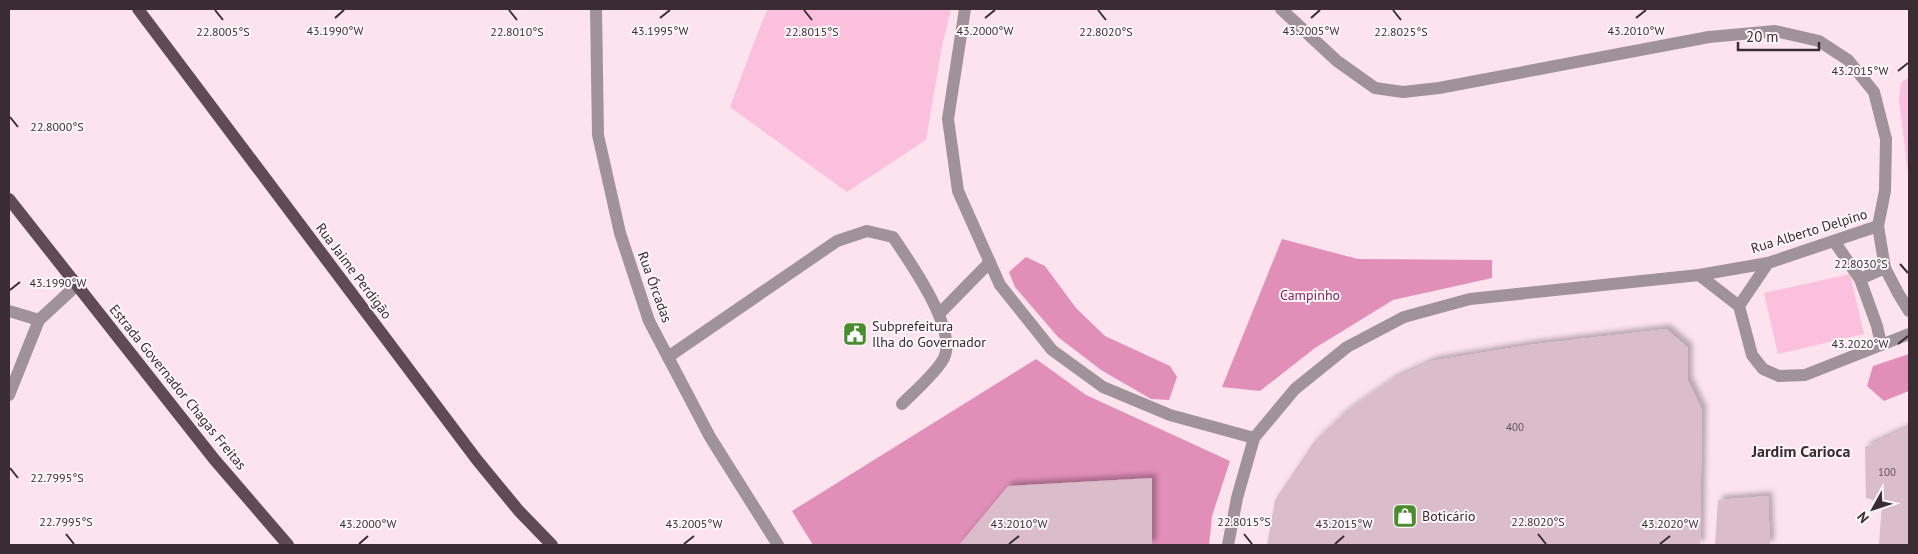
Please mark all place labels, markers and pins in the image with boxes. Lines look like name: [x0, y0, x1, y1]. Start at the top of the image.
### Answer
place label: Subprefeitura Ilha do Governador: [872, 317, 986, 351]
public building icon: Subprefeitura Ilha do Governador: [842, 321, 868, 347]
shop icon: Boticário: [1392, 503, 1418, 529]
place label: Boticário: [1422, 507, 1475, 525]

